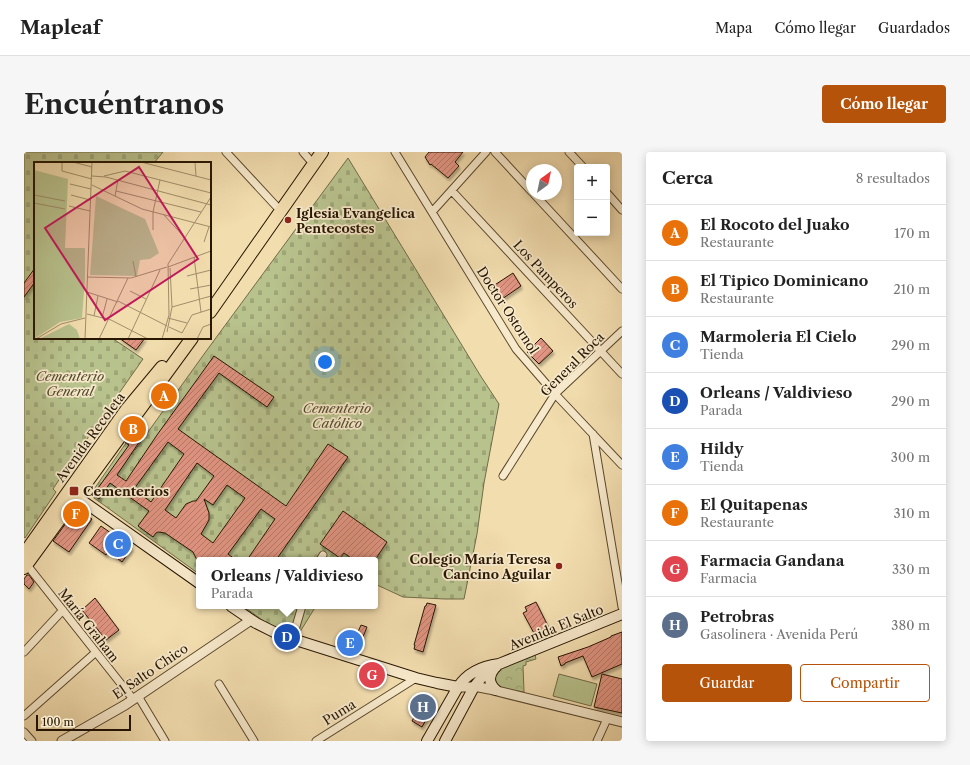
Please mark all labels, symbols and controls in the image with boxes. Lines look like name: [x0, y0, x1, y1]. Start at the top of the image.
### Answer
text: Mapleaf: [20, 16, 101, 39]
text: Mapa: [715, 19, 752, 37]
text: Cómo llegar: [774, 19, 856, 37]
text: Guardados: [878, 19, 950, 37]
button: Cómo llegar: [822, 85, 946, 123]
text: Encuéntranos: [24, 87, 224, 121]
inset map: [34, 162, 211, 339]
north arrow: [526, 164, 562, 200]
map controls: [574, 164, 610, 236]
button: +: [574, 164, 610, 200]
text: Cerca: [662, 168, 713, 188]
text: 8 resultados: [856, 170, 930, 186]
button: −: [574, 200, 610, 236]
place label: Iglesia Evangelica Pentecostes: [296, 205, 416, 236]
marker: Iglesia Evangelica Pentecostes: [283, 215, 293, 225]
text: El Rocoto del Juako: [700, 215, 849, 234]
text: A: [670, 225, 680, 241]
text: 170 m: [894, 225, 930, 241]
text: Restaurante: [700, 234, 774, 250]
street label: Los Pamperos: [510, 237, 582, 312]
street label: Doctor Ostornol: [474, 263, 542, 357]
text: El Tipico Dominicano: [700, 271, 868, 290]
text: B: [670, 281, 680, 297]
text: 210 m: [893, 281, 930, 297]
text: Restaurante: [700, 290, 774, 306]
text: Marmoleria El Cielo: [700, 327, 857, 346]
street label: General Roca: [537, 329, 607, 399]
text: C: [670, 337, 680, 353]
text: 290 m: [891, 337, 930, 353]
text: Tienda: [700, 346, 744, 362]
your location: [315, 352, 335, 372]
park label: Cementerio General: [36, 368, 104, 399]
pin: A: [151, 381, 177, 411]
text: Orleans / Valdivieso: [700, 383, 852, 402]
street label: Avenida Recoleta: [51, 389, 128, 486]
text: D: [669, 393, 681, 409]
text: 290 m: [891, 393, 930, 409]
park label: Cementerio Católico: [303, 400, 371, 431]
text: Parada: [700, 402, 742, 418]
pin: B: [120, 414, 146, 444]
text: Hildy: [700, 439, 743, 458]
text: E: [670, 449, 680, 465]
text: 300 m: [891, 449, 930, 465]
text: Tienda: [700, 458, 744, 474]
place label: Cementerios: [83, 483, 169, 499]
marker: Cementerios: [68, 485, 80, 497]
text: El Quitapenas: [700, 495, 808, 514]
pin: F: [63, 499, 89, 529]
text: F: [671, 505, 679, 521]
text: 310 m: [894, 505, 930, 521]
text: Restaurante: [700, 514, 774, 530]
pin: C: [105, 529, 131, 559]
place label: Colegio María Teresa Cancino Aguilar: [410, 551, 552, 582]
text: Farmacia Gandana: [700, 551, 844, 570]
popup: [196, 557, 378, 609]
marker: Colegio María Teresa Cancino Aguilar: [554, 561, 564, 571]
text: G: [669, 561, 681, 577]
text: 330 m: [892, 561, 930, 577]
text: Orleans / Valdivieso: [211, 566, 363, 585]
text: Farmacia: [700, 570, 757, 586]
street label: María Graham: [55, 585, 123, 665]
text: Parada: [211, 585, 253, 601]
street label: Avenida El Salto: [506, 601, 605, 654]
text: Petrobras: [700, 607, 774, 626]
text: H: [669, 617, 681, 633]
text: 380 m: [891, 617, 930, 633]
pin: D: [274, 622, 300, 652]
text: Gasolinera · Avenida Perú: [700, 626, 858, 642]
pin: E: [337, 628, 363, 658]
street label: El Salto Chico: [109, 640, 191, 702]
pin: G: [359, 660, 385, 690]
button: Guardar: [662, 664, 792, 702]
button: Compartir: [800, 664, 930, 702]
pin: H: [410, 692, 436, 722]
street label: Puma: [320, 696, 358, 728]
scale bar: [36, 713, 131, 732]
text: 100 m: [42, 715, 74, 729]

